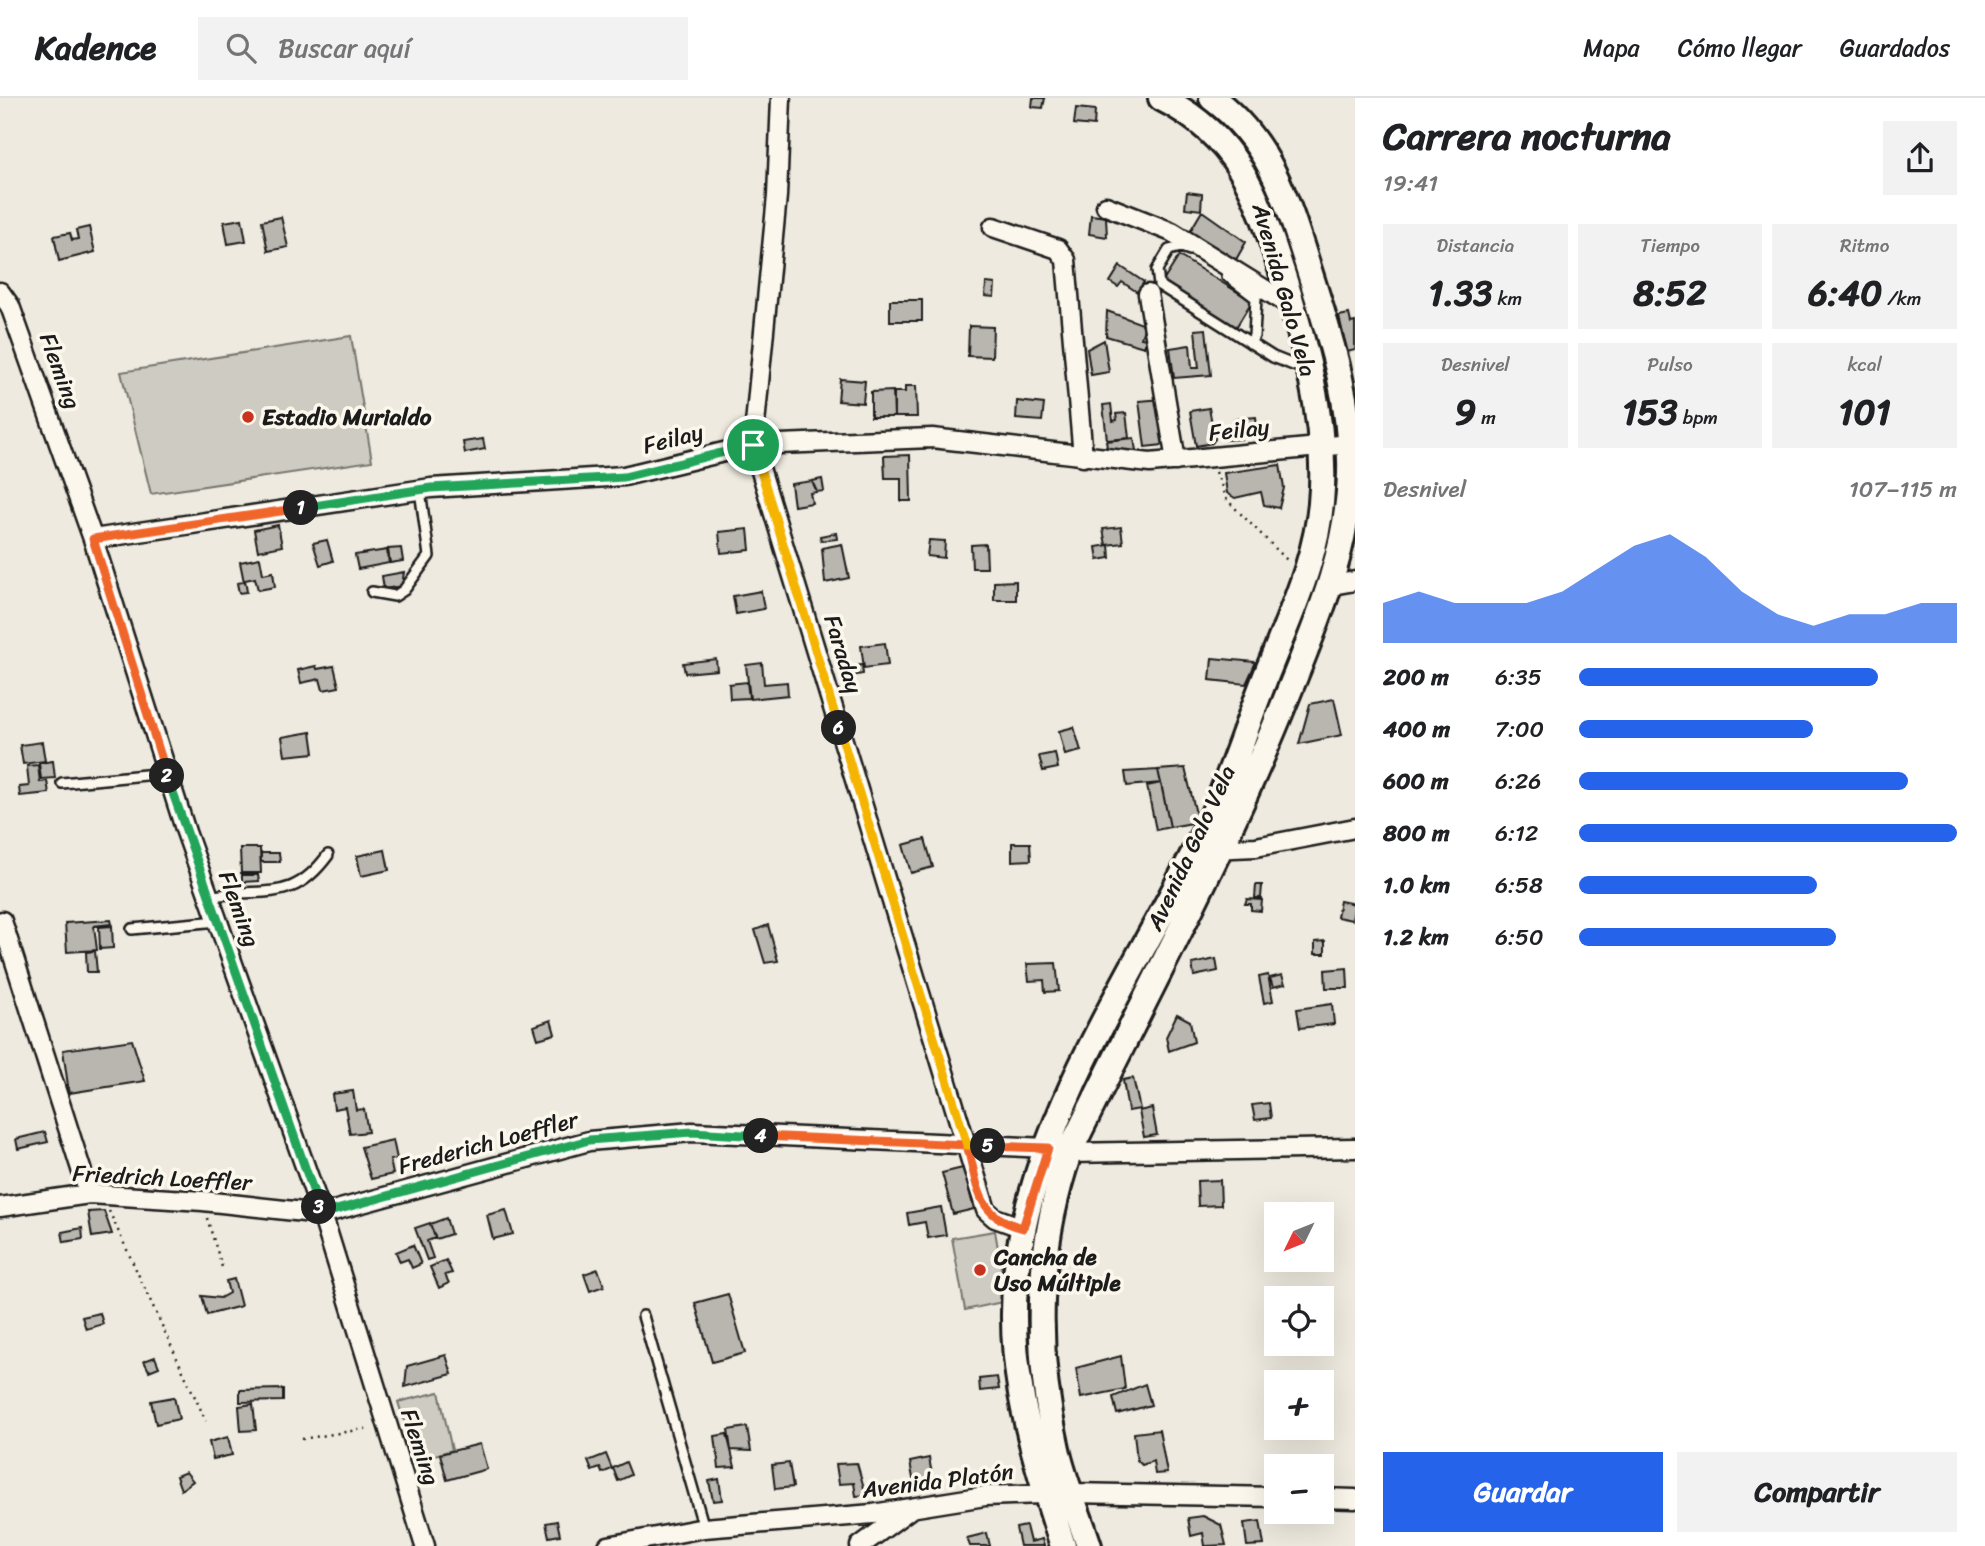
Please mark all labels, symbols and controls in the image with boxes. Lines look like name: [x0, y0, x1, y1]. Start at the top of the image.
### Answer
search box: [198, 17, 688, 80]
text: Kadence: [35, 19, 156, 77]
text: Buscar aquí: [278, 25, 411, 71]
text: Mapa: [1583, 27, 1640, 69]
text: Cómo llegar: [1678, 27, 1802, 69]
text: Guardados: [1840, 27, 1950, 69]
icon: search: [222, 29, 260, 67]
text: Carrera nocturna: [1383, 103, 1671, 170]
button: share: [1883, 121, 1957, 195]
text: 19:41: [1383, 163, 1438, 204]
street label: Avenida Galo Vela: [1239, 197, 1328, 382]
text: Distancia: [1436, 229, 1514, 262]
text: Tiempo: [1640, 229, 1700, 262]
text: Ritmo: [1840, 229, 1889, 262]
text: 1.33: [1429, 262, 1493, 324]
text: 8:52: [1633, 262, 1707, 324]
text: 6:40: [1808, 262, 1882, 324]
text: km: [1493, 282, 1522, 315]
text: /km: [1882, 282, 1921, 315]
street label: Fleming: [27, 327, 93, 416]
text: Desnivel: [1441, 348, 1510, 381]
text: Pulso: [1647, 348, 1693, 381]
text: kcal: [1847, 348, 1882, 381]
text: 9: [1455, 381, 1476, 443]
text: 153: [1622, 381, 1678, 443]
text: 101: [1839, 381, 1891, 443]
place label: Estadio Murialdo: [262, 397, 432, 438]
text: m: [1476, 401, 1496, 434]
text: bpm: [1678, 401, 1718, 434]
street label: Feilay: [1207, 406, 1271, 454]
marker: Estadio Murialdo: [240, 409, 256, 425]
street label: Feilay: [639, 412, 707, 466]
pin: [723, 415, 783, 475]
icon: arrive: [734, 426, 772, 464]
text: Desnivel: [1383, 469, 1466, 510]
text: 107–115 m: [1849, 469, 1957, 510]
pin: 1: [284, 490, 318, 526]
text: 1: [296, 491, 305, 524]
street label: Faraday: [812, 610, 874, 699]
text: 200 m: [1383, 657, 1449, 698]
text: 6:35: [1495, 657, 1542, 698]
text: 400 m: [1383, 709, 1450, 750]
text: 7:00: [1495, 709, 1544, 750]
pin: 6: [822, 710, 856, 746]
text: 6: [833, 711, 844, 744]
pin: 2: [150, 758, 184, 794]
street label: Avenida Galo Vela: [1134, 758, 1247, 939]
text: 2: [161, 759, 172, 792]
text: 600 m: [1383, 761, 1449, 802]
text: 6:26: [1495, 761, 1541, 802]
text: 800 m: [1383, 813, 1450, 854]
text: 6:12: [1495, 813, 1538, 854]
street label: Fleming: [206, 865, 272, 954]
text: 1.0 km: [1383, 865, 1450, 906]
text: 6:58: [1495, 865, 1543, 906]
text: 1.2 km: [1383, 917, 1449, 958]
text: 6:50: [1495, 917, 1544, 958]
street label: Frederich Loeffler: [394, 1099, 584, 1187]
pin: 4: [744, 1118, 778, 1154]
text: 4: [755, 1119, 766, 1152]
pin: 5: [970, 1128, 1006, 1164]
text: 5: [982, 1129, 993, 1162]
street label: Friedrich Loeffler: [71, 1153, 254, 1203]
pin: 3: [302, 1190, 336, 1224]
text: 3: [313, 1190, 324, 1223]
north arrow: [1264, 1202, 1334, 1272]
map controls: [1264, 1202, 1334, 1524]
place label: Cancha de Uso Múltiple: [993, 1237, 1121, 1304]
marker: Cancha de Uso Múltiple: [972, 1262, 988, 1278]
button: locate: [1264, 1286, 1334, 1356]
button: +: [1264, 1370, 1334, 1440]
street label: Fleming: [388, 1403, 452, 1491]
street label: Avenida Platón: [859, 1451, 1017, 1511]
button: Guardar: [1383, 1452, 1663, 1532]
button: Compartir: [1677, 1452, 1957, 1532]
button: −: [1264, 1454, 1334, 1524]

